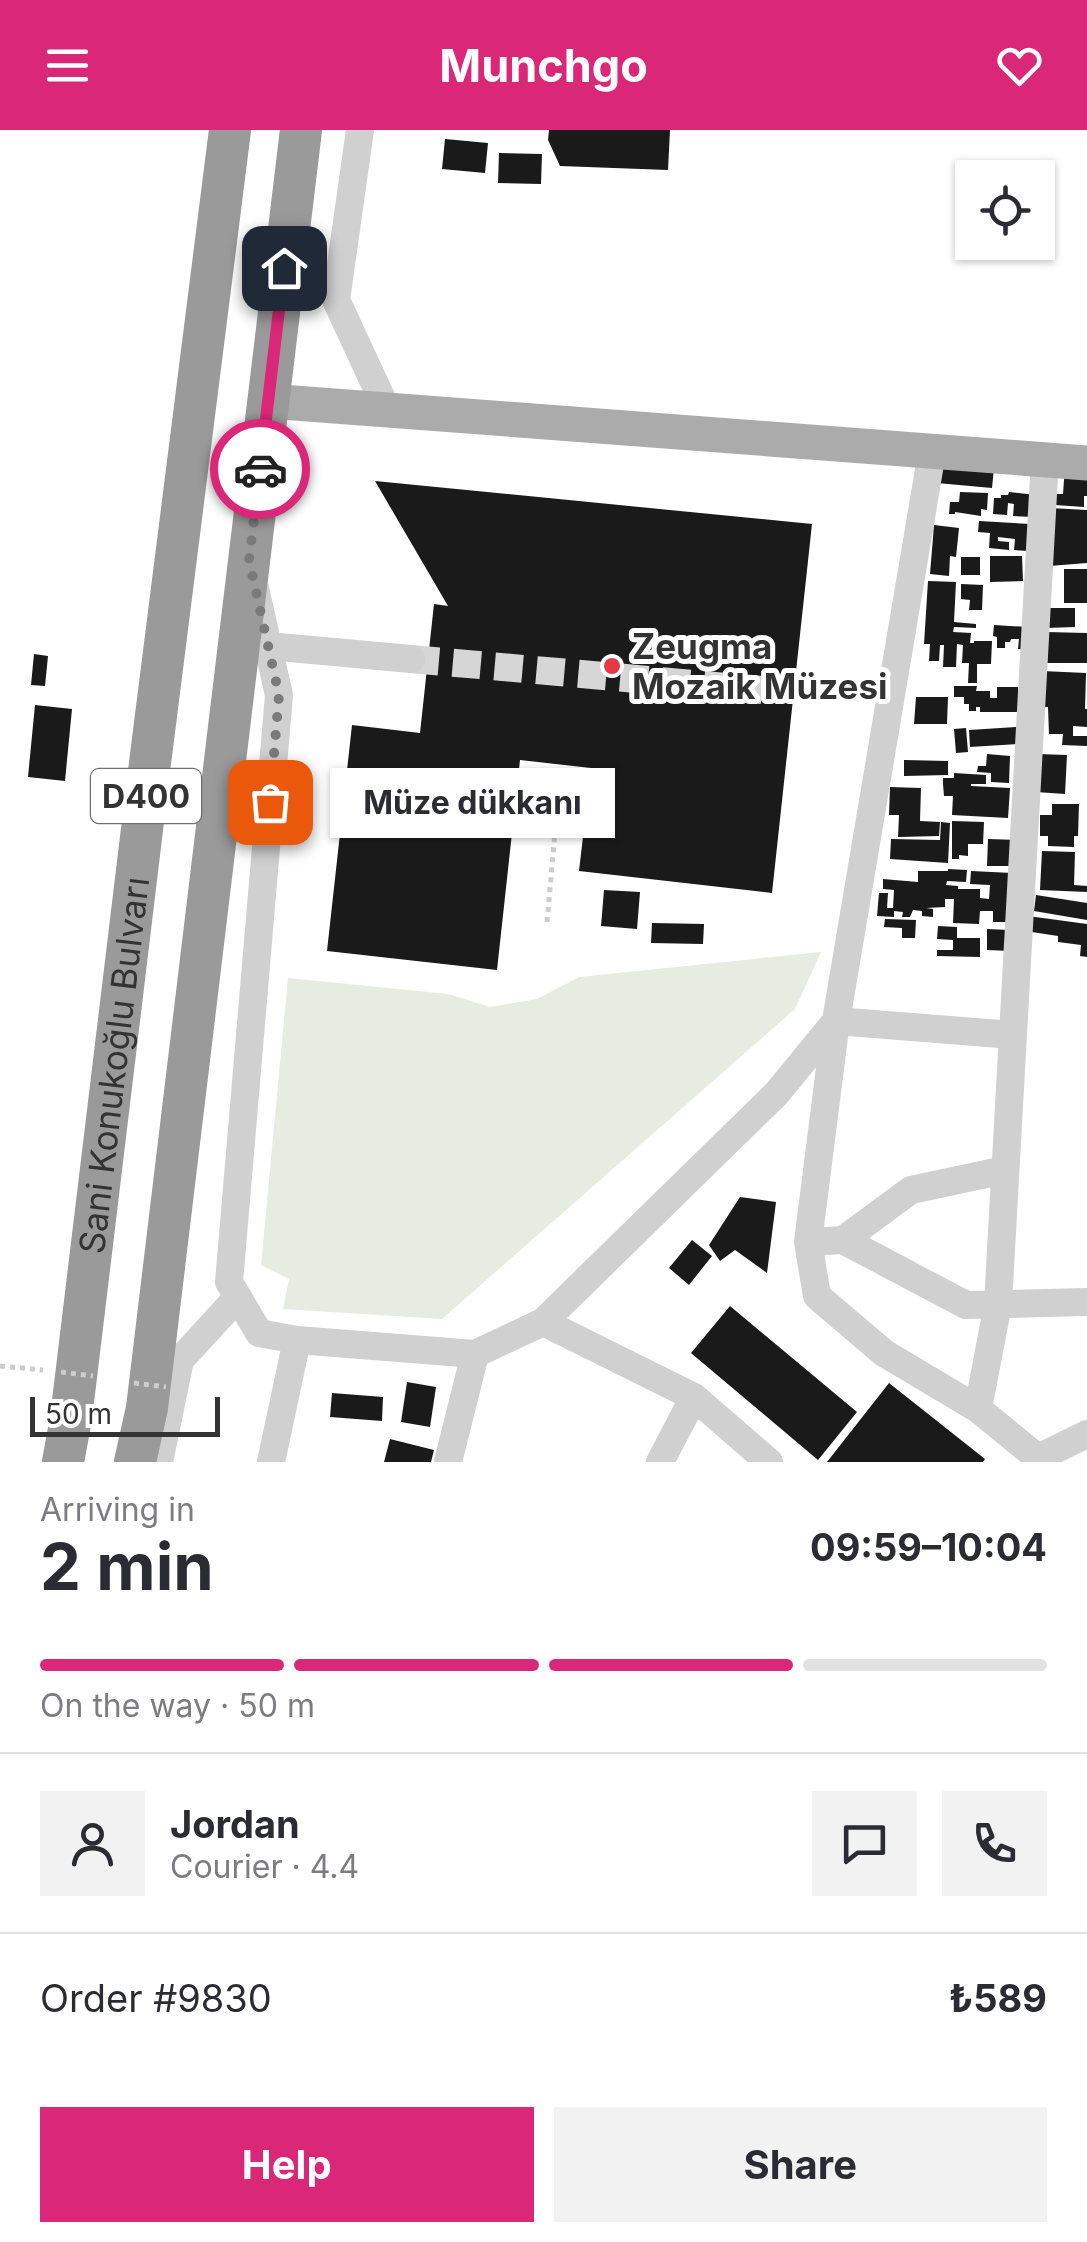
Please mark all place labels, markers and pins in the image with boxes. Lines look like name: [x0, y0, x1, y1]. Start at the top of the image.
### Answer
pin: [242, 226, 327, 311]
place label: Zeugma Mozaik Müzesi: [632, 625, 888, 707]
marker: Zeugma Mozaik Müzesi: [601, 655, 623, 677]
pin: [228, 760, 313, 845]
callout: Müze dükkanı: [330, 767, 615, 837]

